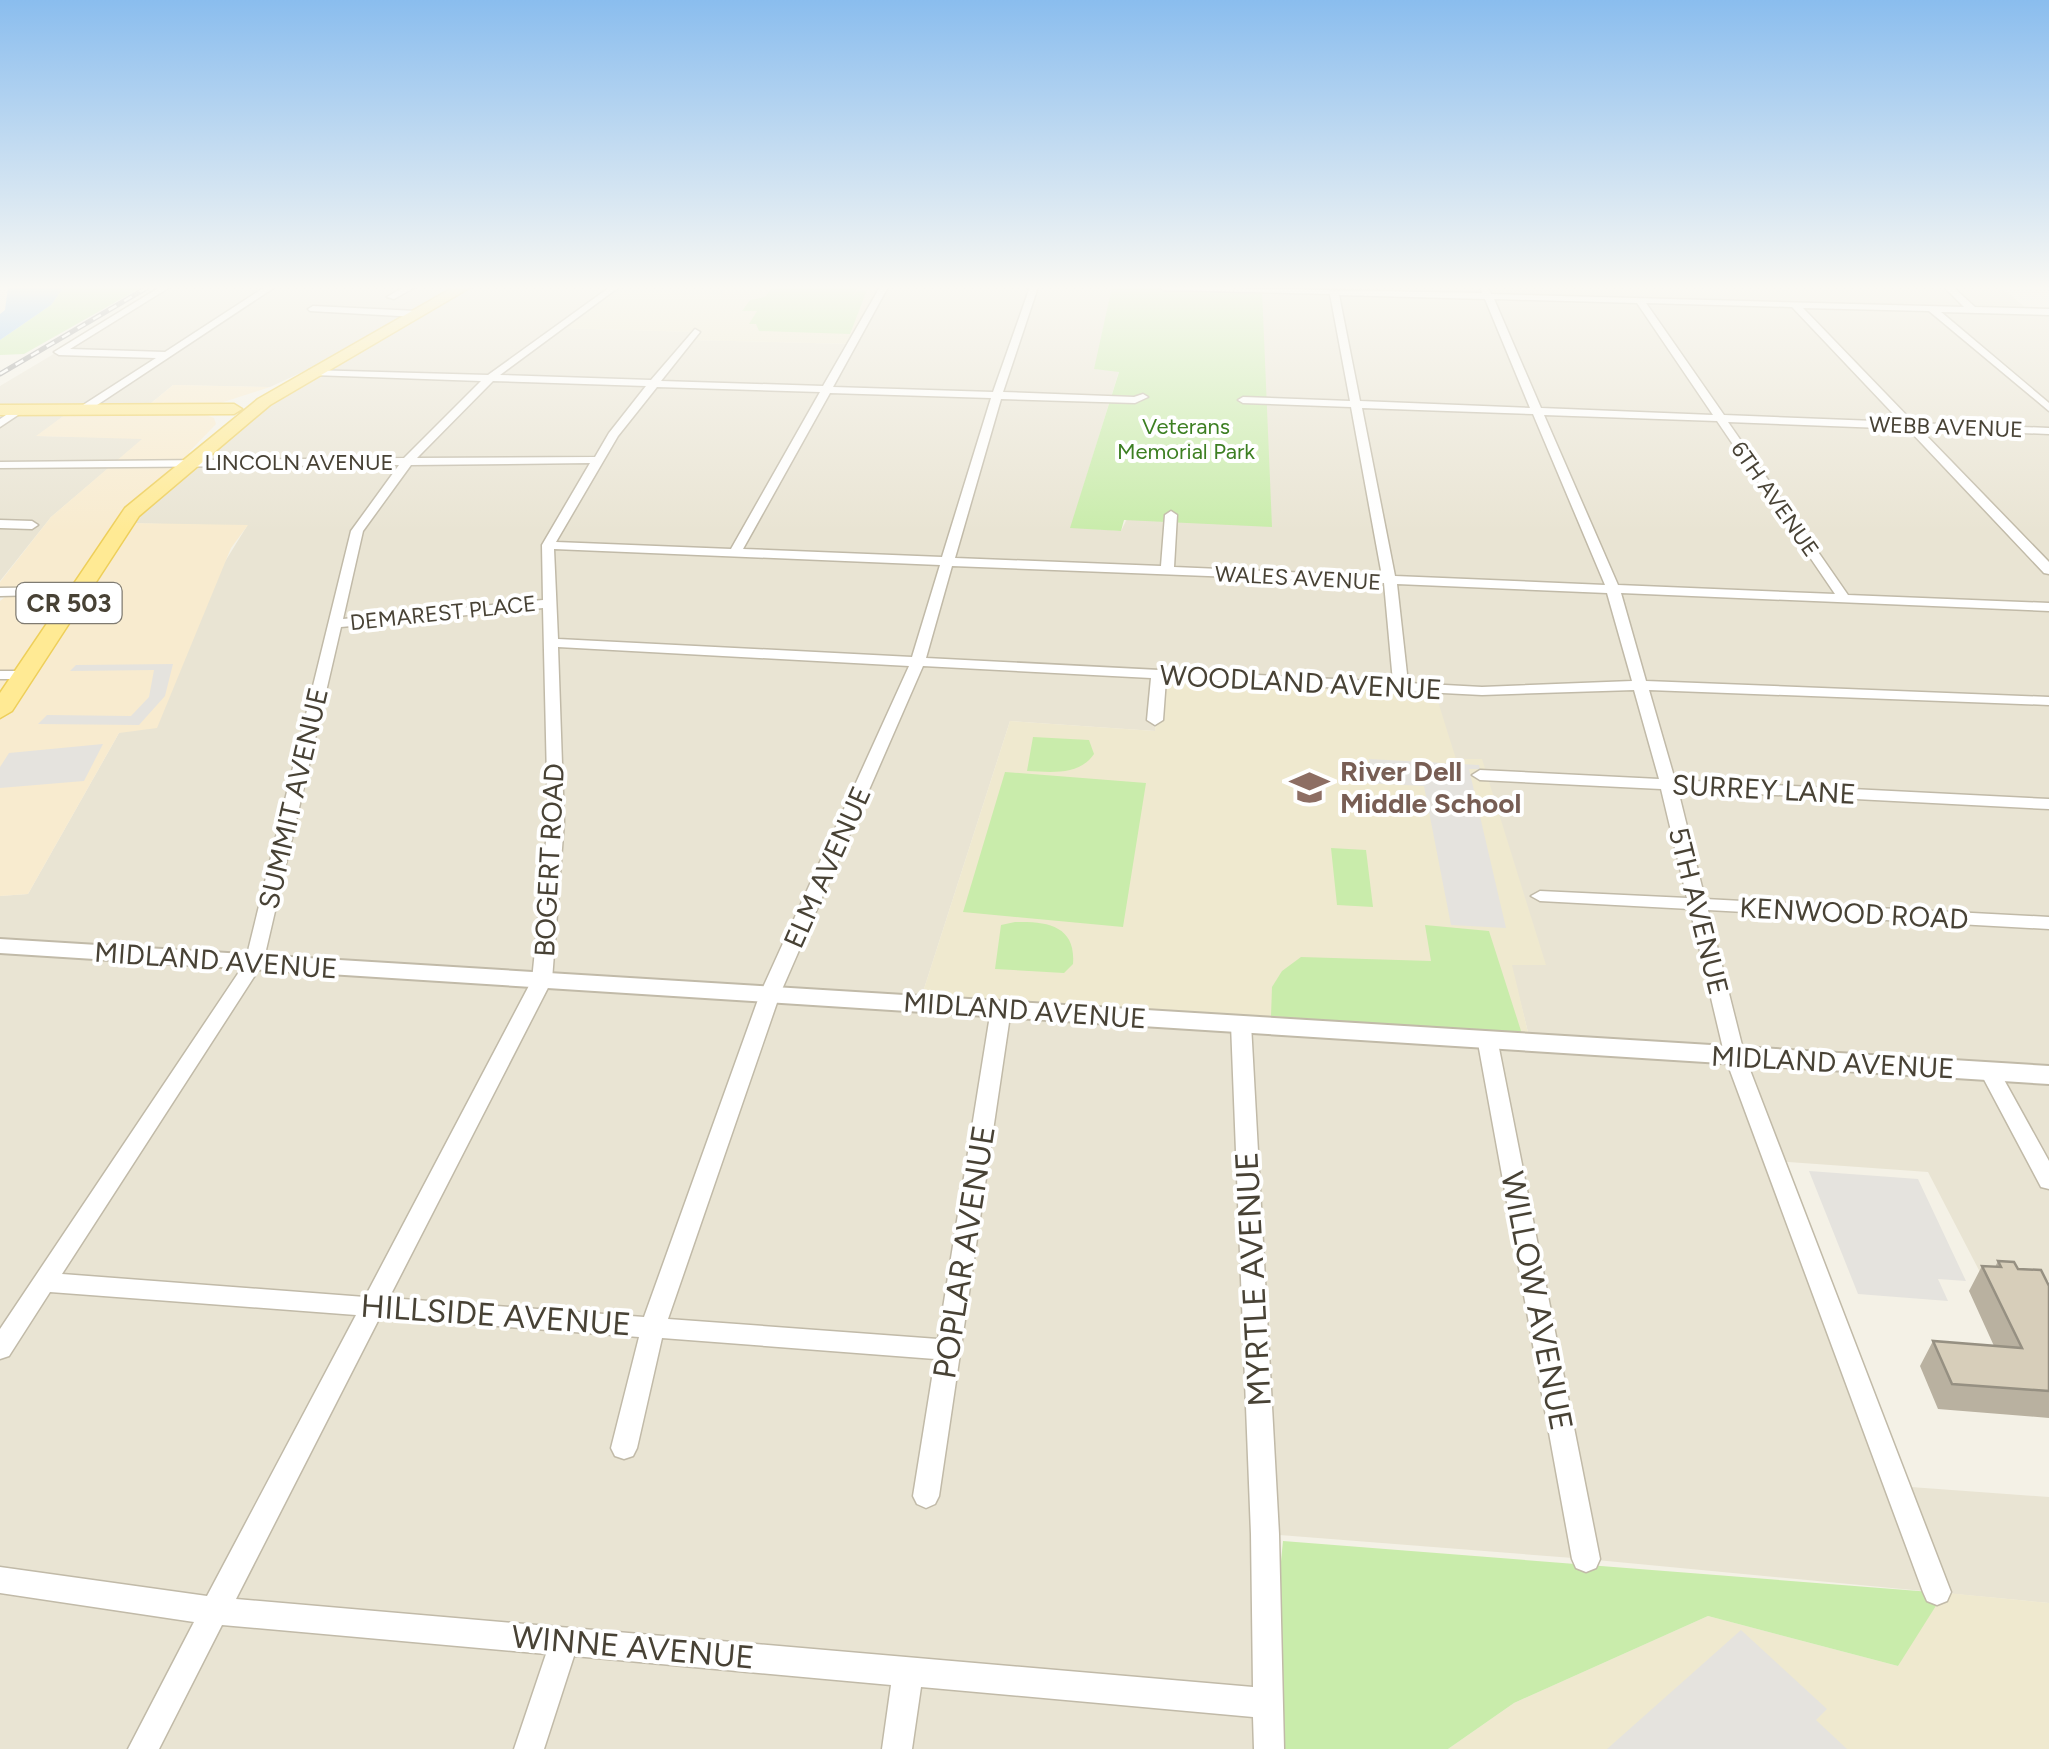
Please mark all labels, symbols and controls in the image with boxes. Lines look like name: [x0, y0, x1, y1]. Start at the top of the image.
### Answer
street label: WEBB AVENUE: [1868, 411, 2024, 443]
park label: Veterans Memorial Park: [1117, 413, 1255, 465]
street label: 6TH AVENUE: [1725, 436, 1825, 562]
street label: LINCOLN AVENUE: [204, 449, 394, 476]
street label: WALES AVENUE: [1214, 560, 1382, 596]
road number: CR 503: [17, 583, 122, 623]
street label: DEMAREST PLACE: [349, 590, 537, 636]
street label: WOODLAND AVENUE: [1159, 658, 1443, 706]
street label: SUMMIT AVENUE: [251, 684, 335, 912]
place label: River Dell Middle School: [1340, 754, 1521, 820]
street label: BOGERT ROAD: [527, 762, 571, 958]
school or university icon: River Dell Middle School: [1289, 766, 1331, 808]
street label: SURREY LANE: [1671, 767, 1857, 811]
street label: ELM AVENUE: [776, 781, 878, 953]
street label: 5TH AVENUE: [1662, 824, 1736, 998]
street label: KENWOOD ROAD: [1739, 890, 1969, 936]
street label: MIDLAND AVENUE: [93, 935, 339, 985]
street label: MIDLAND AVENUE: [902, 985, 1148, 1035]
street label: MIDLAND AVENUE: [1710, 1039, 1956, 1085]
street label: POPLAR AVENUE: [925, 1123, 1003, 1381]
street label: MYRTLE AVENUE: [1227, 1151, 1279, 1407]
street label: WILLOW AVENUE: [1493, 1168, 1581, 1434]
street label: HILLSIDE AVENUE: [360, 1287, 632, 1343]
street label: WINNE AVENUE: [510, 1617, 756, 1677]

